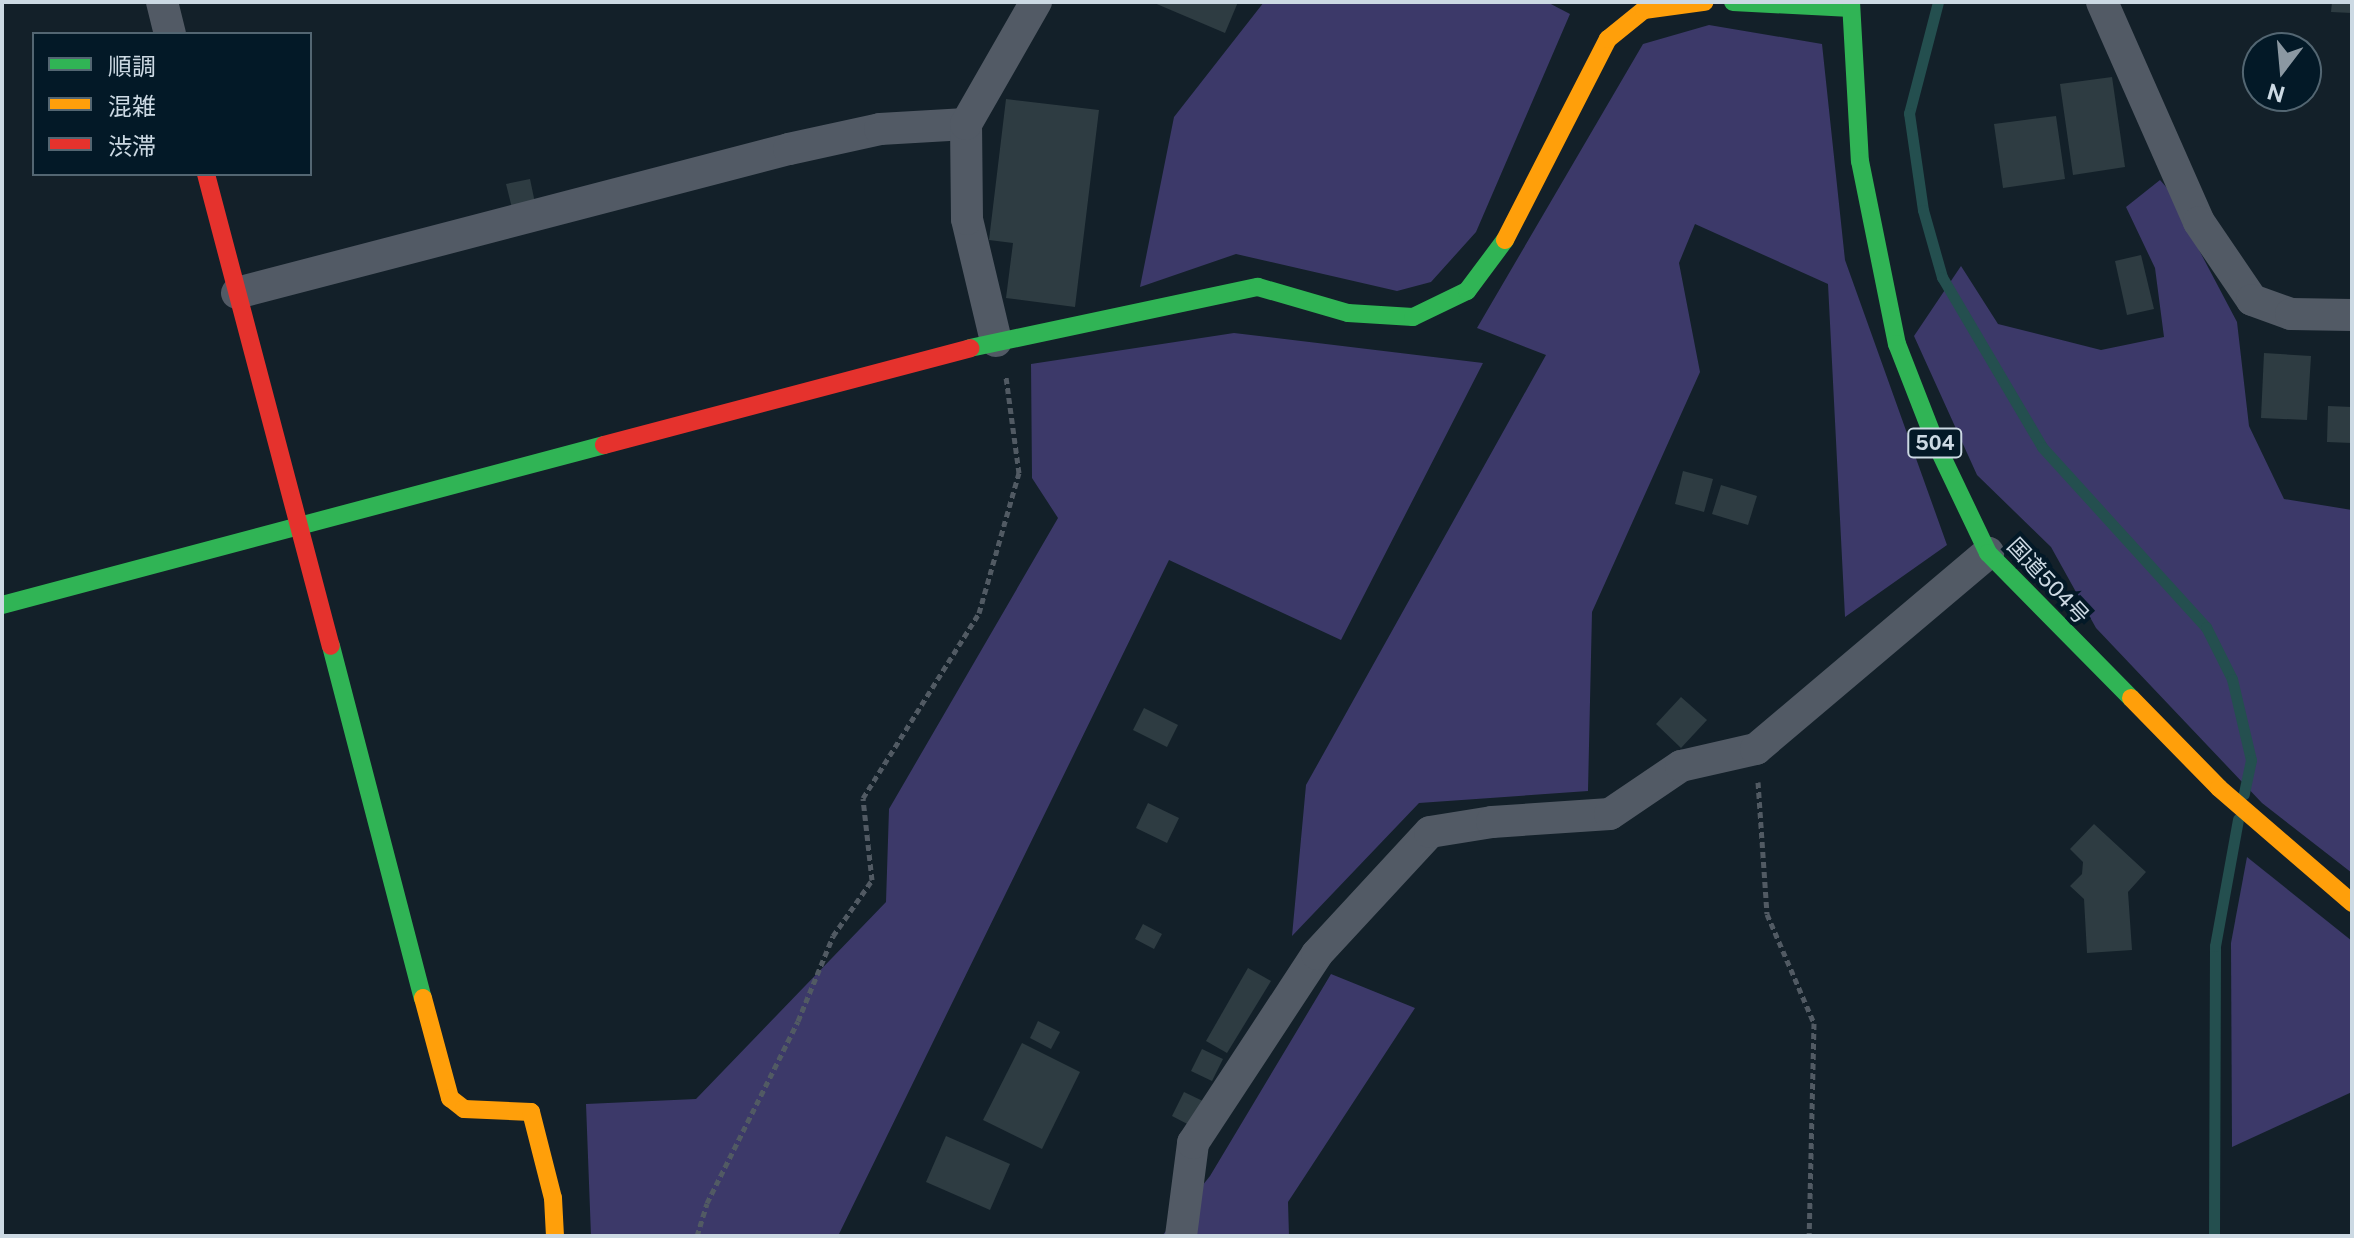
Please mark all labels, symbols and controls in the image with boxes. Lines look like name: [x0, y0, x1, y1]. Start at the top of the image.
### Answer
legend: [32, 32, 312, 176]
north arrow: [2242, 32, 2322, 112]
text: 順調: [108, 52, 156, 80]
text: N: [2264, 78, 2288, 108]
text: 混雑: [108, 92, 156, 120]
text: 渋滞: [108, 132, 156, 160]
road number: 504: [1907, 427, 1963, 459]
street label: 国道504号: [2002, 533, 2094, 629]

